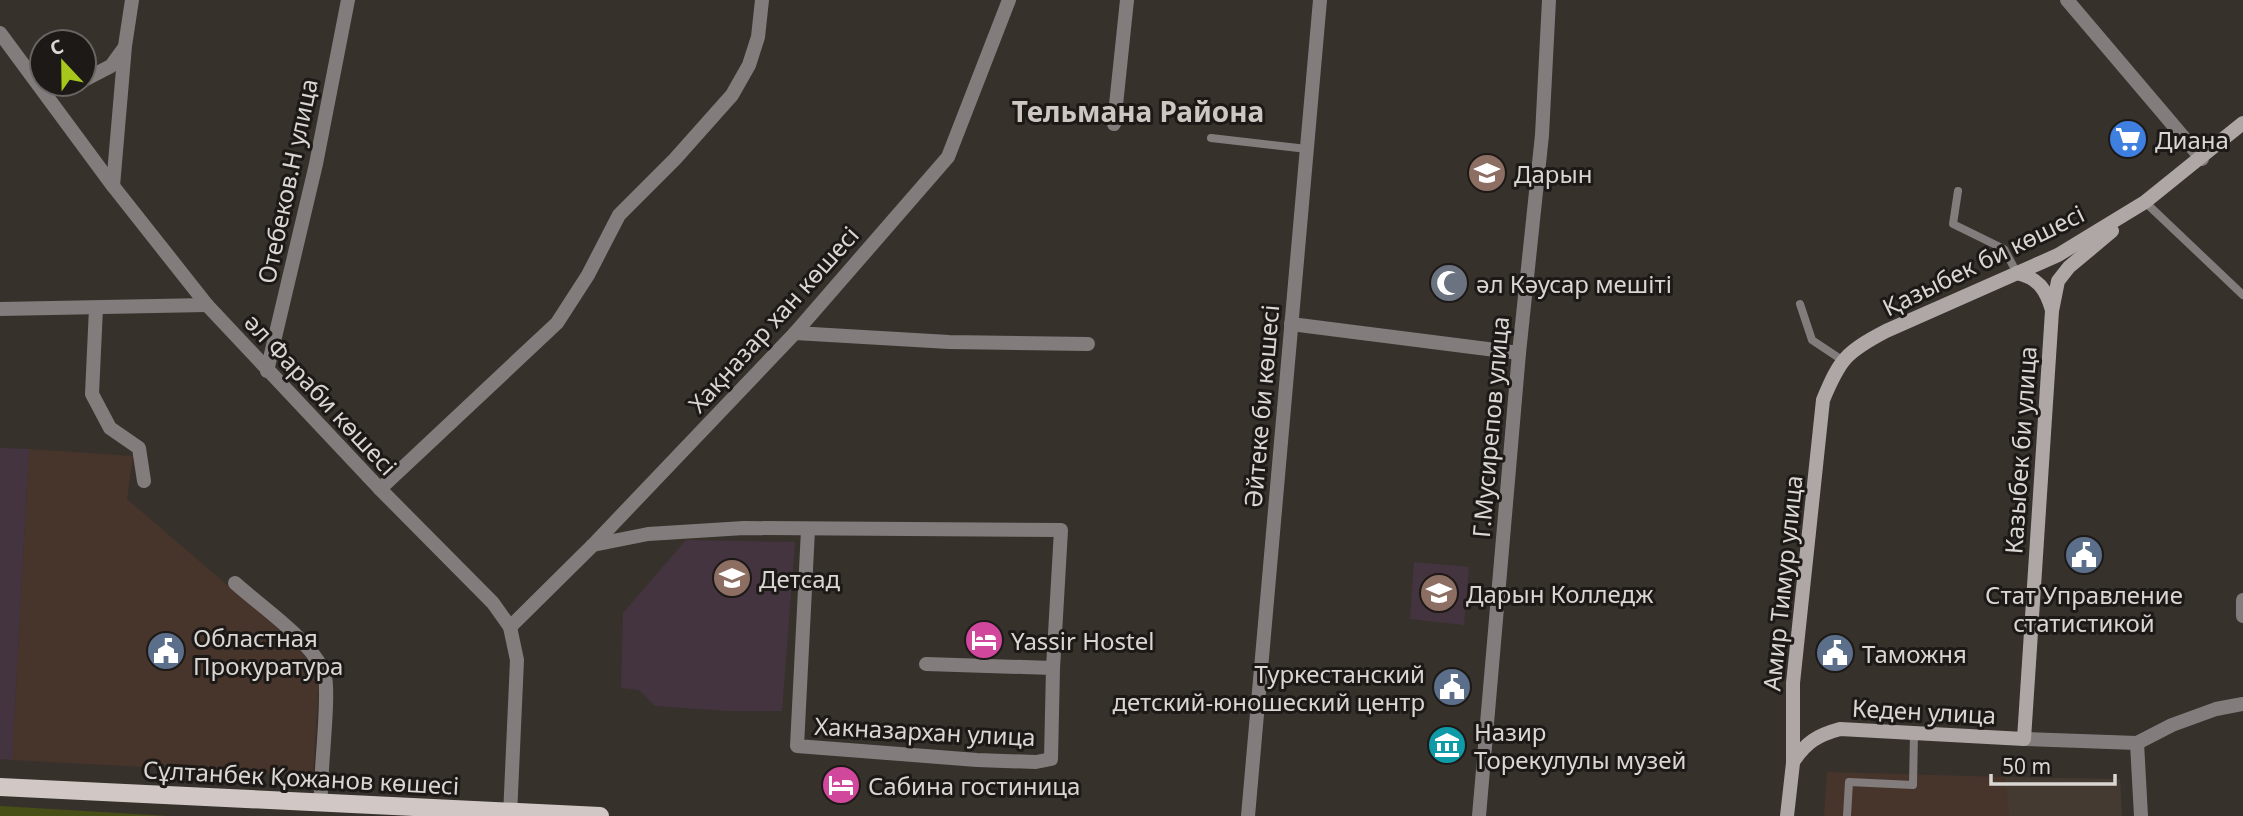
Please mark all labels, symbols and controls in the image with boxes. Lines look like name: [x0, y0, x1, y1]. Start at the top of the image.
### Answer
north arrow: [28, 28, 98, 98]
text: С: [46, 33, 67, 62]
street label: Отебеков.Н улица: [249, 76, 325, 286]
district label: Тельмана Района: [1012, 92, 1264, 130]
supermarket icon: Диана: [2107, 118, 2149, 160]
place label: Диана: [2155, 123, 2229, 156]
school or university icon: Дарын: [1466, 152, 1508, 194]
place label: Дарын: [1514, 157, 1592, 190]
street label: Қазыбек би көшесі: [1877, 197, 2089, 323]
street label: Хақназар хан көшесі: [680, 219, 866, 419]
mosque icon: әл Кәусар мешіті: [1428, 262, 1470, 304]
place label: әл Кәусар мешіті: [1476, 267, 1672, 300]
street label: Әйтеке би көшесі: [1236, 303, 1286, 509]
street label: әл Фараби көшесі: [237, 306, 405, 482]
street label: Г.Мусирепов улица: [1464, 315, 1516, 539]
street label: Казыбек би улица: [1996, 345, 2044, 555]
street label: Амир Тимур улица: [1754, 474, 1810, 692]
public building icon: Стат Управление статистикой: [2063, 534, 2105, 576]
school or university icon: Детсад: [711, 557, 753, 599]
place label: Детсад: [759, 562, 841, 595]
school or university icon: Дарын Колледж: [1418, 572, 1460, 614]
place label: Дарын Колледж: [1466, 577, 1654, 610]
place label: Стат Управление статистикой: [1985, 578, 2183, 639]
hotel icon: Yassir Hostel: [963, 619, 1005, 661]
place label: Областная Прокуратура: [193, 621, 343, 682]
place label: Yassir Hostel: [1011, 624, 1154, 657]
public building icon: Областная Прокуратура: [145, 630, 187, 672]
public building icon: Таможня: [1814, 632, 1856, 674]
place label: Таможня: [1862, 637, 1967, 670]
place label: Туркестанский детский-юношеский центр: [1113, 657, 1425, 718]
public building icon: Туркестанский детский-юношеский центр: [1431, 666, 1473, 708]
street label: Кеден улица: [1851, 691, 1997, 731]
street label: Хакназархан улица: [814, 709, 1036, 753]
place label: Назир Торекулулы музей: [1474, 715, 1686, 776]
museum icon: Назир Торекулулы музей: [1426, 724, 1468, 766]
scale bar: [1991, 742, 2115, 786]
street label: Сұлтанбек Қожанов көшесі: [142, 752, 460, 802]
text: 50 m: [2002, 752, 2051, 780]
hotel icon: Сабина гостиница: [820, 764, 862, 806]
place label: Сабина гостиница: [868, 769, 1080, 802]

